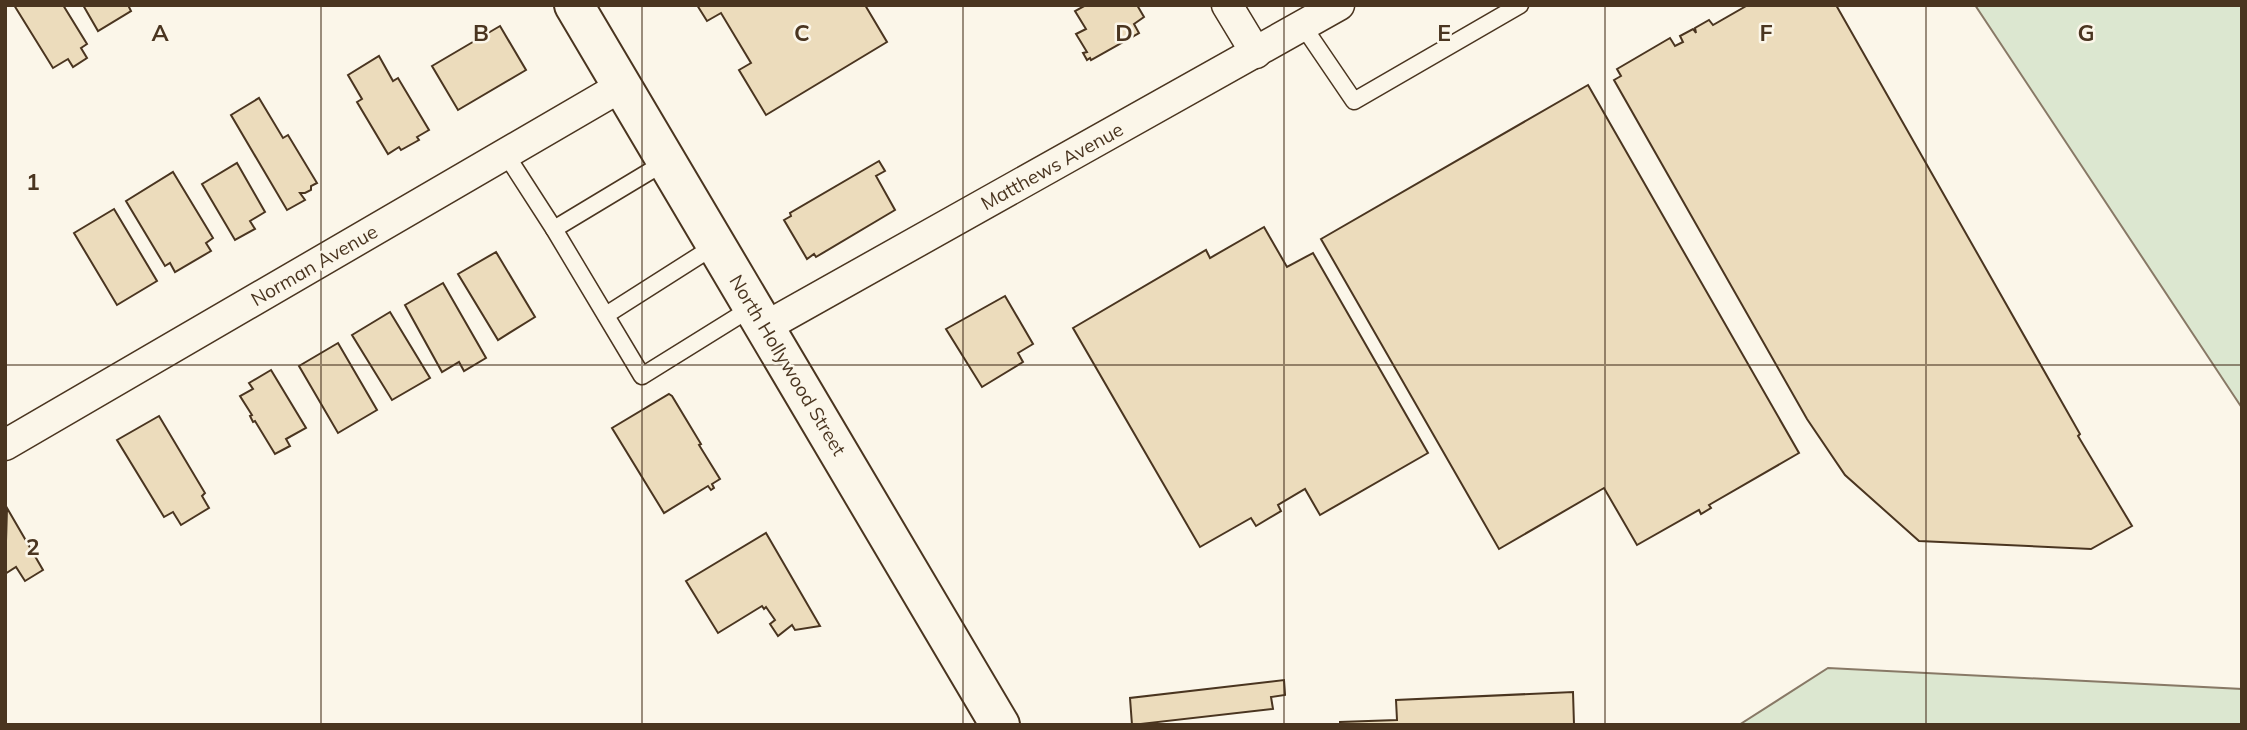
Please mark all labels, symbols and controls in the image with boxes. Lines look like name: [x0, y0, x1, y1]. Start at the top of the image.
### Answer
text: A: [151, 18, 169, 47]
text: B: [473, 18, 489, 47]
text: C: [794, 18, 810, 47]
text: D: [1115, 18, 1133, 47]
text: E: [1437, 18, 1451, 47]
text: F: [1759, 18, 1773, 47]
text: G: [2077, 18, 2095, 47]
street label: Matthews Avenue: [977, 117, 1127, 215]
text: 1: [26, 167, 40, 196]
street label: Norman Avenue: [246, 219, 382, 311]
street label: North Hollywood Street: [724, 270, 852, 460]
text: 2: [26, 532, 40, 561]

